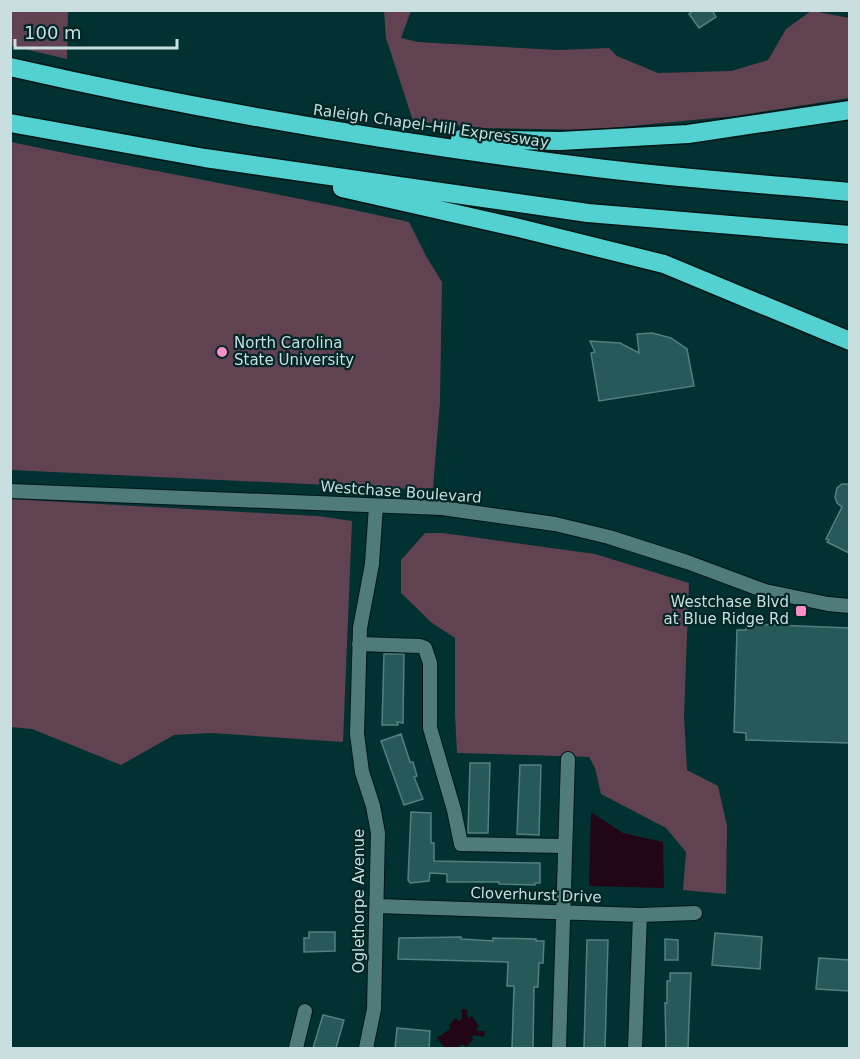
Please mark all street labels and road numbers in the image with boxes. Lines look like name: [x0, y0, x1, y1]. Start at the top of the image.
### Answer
street label: Raleigh Chapel–Hill Expressway: [312, 101, 550, 151]
street label: Westchase Boulevard: [320, 477, 482, 507]
street label: Oglethorpe Avenue: [350, 829, 368, 973]
street label: Cloverhurst Drive: [470, 884, 602, 906]

